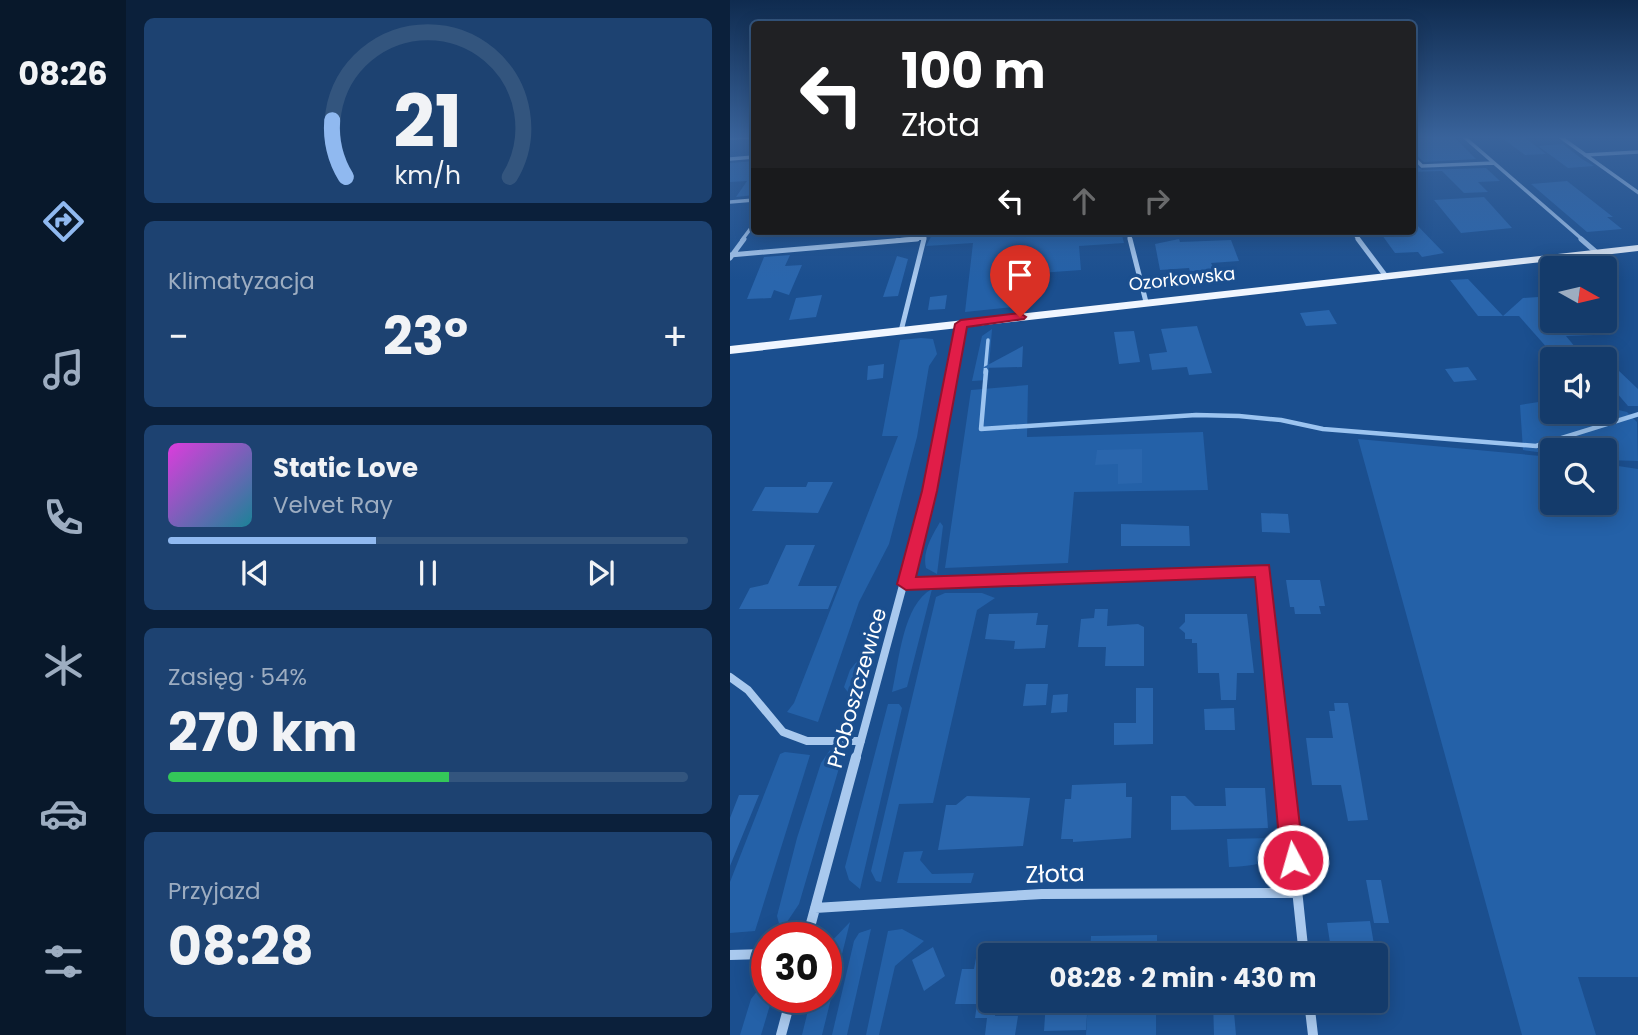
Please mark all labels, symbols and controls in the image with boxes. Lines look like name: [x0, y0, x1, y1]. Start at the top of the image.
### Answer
text: 100 m: [901, 37, 1046, 105]
icon: left: [786, 49, 877, 140]
text: 08:26: [18, 51, 108, 96]
text: 21: [394, 71, 462, 172]
text: Złota: [901, 102, 980, 147]
text: km/h: [395, 158, 461, 193]
icon: left: [992, 182, 1030, 220]
icon: ahead: [1065, 182, 1103, 220]
icon: right: [1138, 182, 1176, 220]
icon: directions: [39, 197, 88, 246]
pin: [990, 245, 1050, 317]
icon: arrive: [1001, 256, 1039, 294]
north arrow: [1540, 256, 1617, 332]
map controls: [1540, 256, 1617, 515]
street label: Ozorkowska: [1127, 260, 1236, 297]
text: Klimatyzacja: [168, 265, 315, 297]
text: 23°: [383, 300, 468, 373]
text: −: [168, 310, 189, 363]
text: +: [662, 310, 688, 363]
icon: music: [39, 345, 88, 394]
button: sound: [1540, 347, 1617, 424]
button: search: [1540, 438, 1617, 515]
text: Static Love: [273, 450, 418, 486]
text: Velvet Ray: [273, 489, 393, 521]
icon: phone: [39, 493, 88, 542]
icon: previous: [236, 554, 274, 592]
icon: pause: [409, 554, 447, 592]
icon: next: [582, 554, 620, 592]
street label: Proboszczewice: [820, 605, 893, 771]
icon: climate: [39, 641, 88, 690]
text: Zasięg · 54%: [168, 661, 307, 693]
text: 270 km: [168, 696, 358, 769]
icon: car: [39, 789, 88, 838]
position arrow: [1256, 823, 1330, 897]
street label: Złota: [1025, 856, 1085, 891]
text: Przyjazd: [168, 875, 261, 907]
text: 08:28: [168, 910, 314, 983]
speed limit sign: 30: [751, 922, 842, 1013]
icon: filters: [39, 937, 88, 986]
text: 08:28 · 2 min · 430 m: [1050, 960, 1316, 996]

